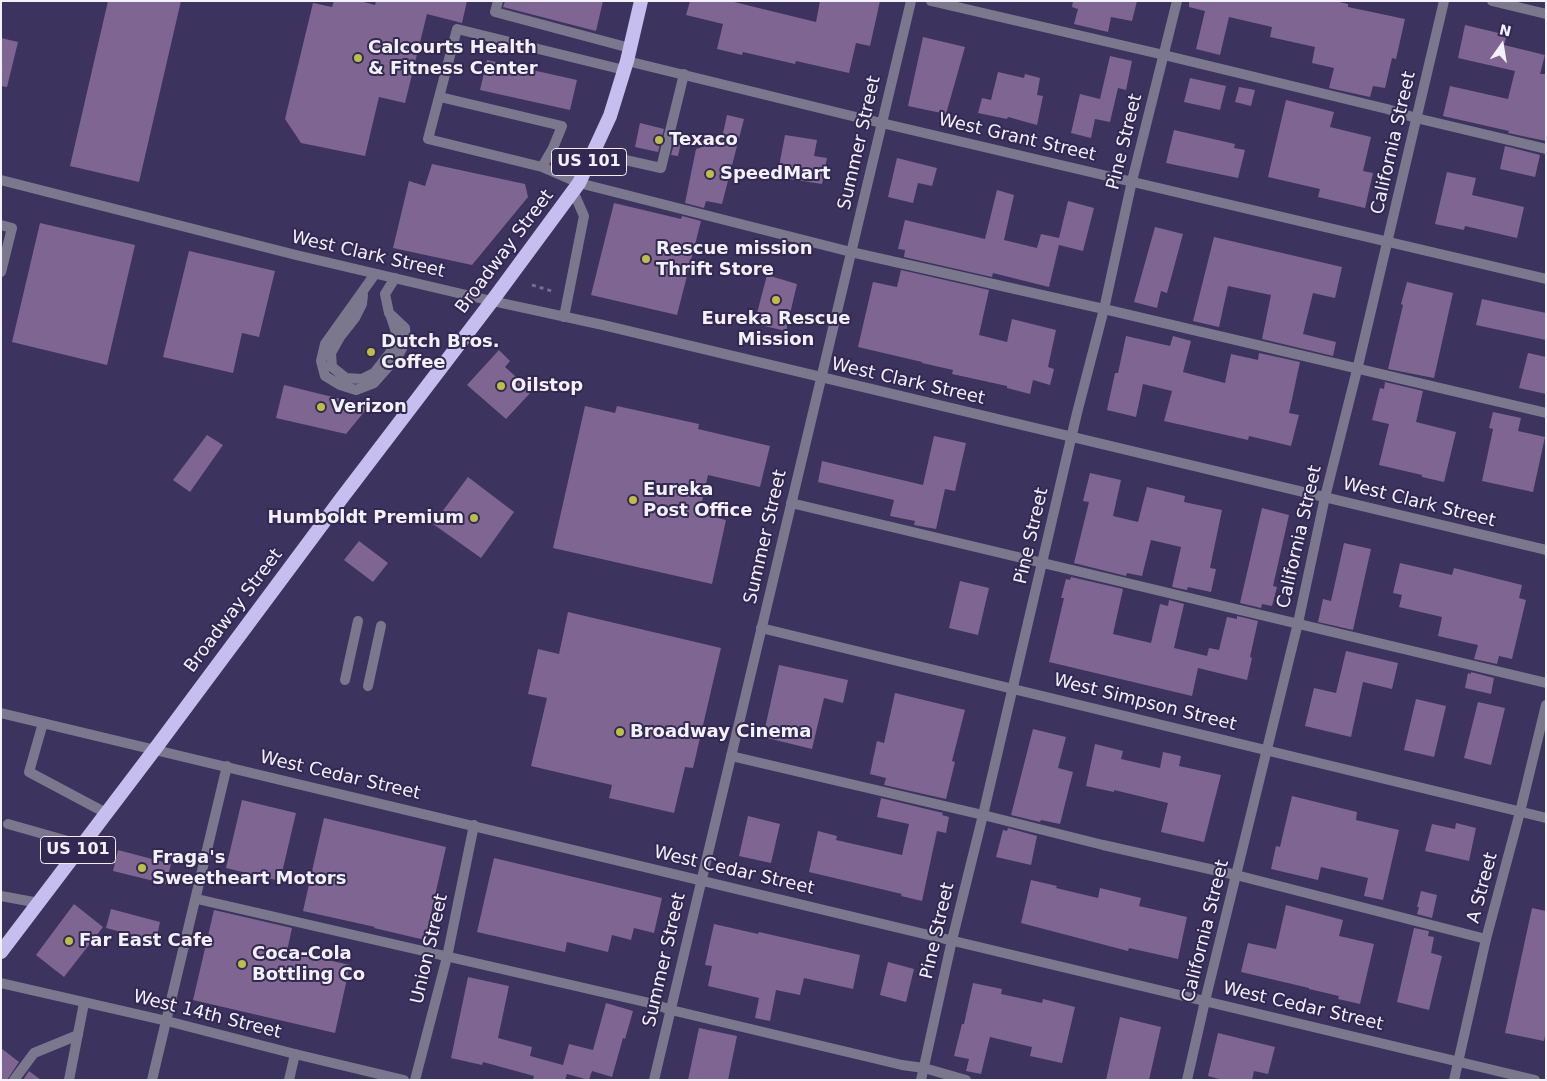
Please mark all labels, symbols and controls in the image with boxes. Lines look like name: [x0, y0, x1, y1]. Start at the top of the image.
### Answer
north arrow: [1477, 20, 1527, 70]
text: N: [1498, 21, 1513, 39]
place label: Calcourts Health & Fitness Center: [368, 37, 538, 80]
marker: Calcourts Health & Fitness Center: [352, 52, 364, 64]
street label: California Street: [1367, 69, 1421, 217]
street label: Summer Street: [834, 74, 886, 212]
street label: Pine Street: [1103, 92, 1147, 192]
street label: West Grant Street: [936, 109, 1098, 167]
place label: Texaco: [669, 129, 738, 151]
marker: Texaco: [653, 134, 665, 146]
road number: US 101: [552, 148, 626, 176]
place label: SpeedMart: [720, 163, 831, 185]
marker: SpeedMart: [704, 168, 716, 180]
street label: Broadway Street: [451, 186, 559, 318]
street label: West Clark Street: [289, 227, 447, 283]
place label: Rescue mission Thrift Store: [656, 238, 812, 280]
marker: Rescue mission Thrift Store: [640, 253, 652, 265]
marker: Eureka Rescue Mission: [770, 294, 782, 306]
place label: Eureka Rescue Mission: [701, 308, 851, 350]
place label: Dutch Bros. Coffee: [381, 331, 500, 374]
marker: Dutch Bros. Coffee: [365, 346, 377, 358]
street label: West Clark Street: [829, 354, 987, 410]
place label: Oilstop: [511, 375, 583, 397]
marker: Oilstop: [495, 380, 507, 392]
place label: Verizon: [331, 396, 407, 418]
marker: Verizon: [315, 401, 327, 413]
street label: California Street: [1273, 463, 1327, 611]
street label: Summer Street: [740, 468, 792, 606]
street label: West Clark Street: [1340, 474, 1498, 532]
place label: Eureka Post Office: [643, 479, 752, 522]
street label: Pine Street: [1010, 486, 1054, 586]
marker: Eureka Post Office: [627, 494, 639, 506]
place label: Humboldt Premium: [267, 507, 464, 529]
marker: Humboldt Premium: [468, 512, 480, 524]
street label: Broadway Street: [180, 545, 288, 677]
street label: West Simpson Street: [1051, 670, 1239, 736]
place label: Broadway Cinema: [630, 721, 812, 743]
marker: Broadway Cinema: [614, 726, 626, 738]
street label: West Cedar Street: [258, 747, 422, 805]
road number: US 101: [40, 836, 116, 864]
street label: West Cedar Street: [652, 842, 816, 900]
place label: Fraga's Sweetheart Motors: [152, 847, 346, 890]
street label: A Street: [1463, 850, 1503, 926]
street label: California Street: [1178, 858, 1234, 1004]
marker: Fraga's Sweetheart Motors: [136, 862, 148, 874]
street label: Pine Street: [916, 881, 960, 981]
street label: Summer Street: [639, 891, 691, 1029]
street label: Union Street: [407, 892, 453, 1006]
place label: Far East Cafe: [79, 930, 213, 952]
marker: Far East Cafe: [63, 935, 75, 947]
place label: Coca-Cola Bottling Co: [252, 943, 365, 986]
marker: Coca-Cola Bottling Co: [236, 958, 248, 970]
street label: West Cedar Street: [1221, 978, 1385, 1036]
street label: West 14th Street: [131, 986, 283, 1044]

